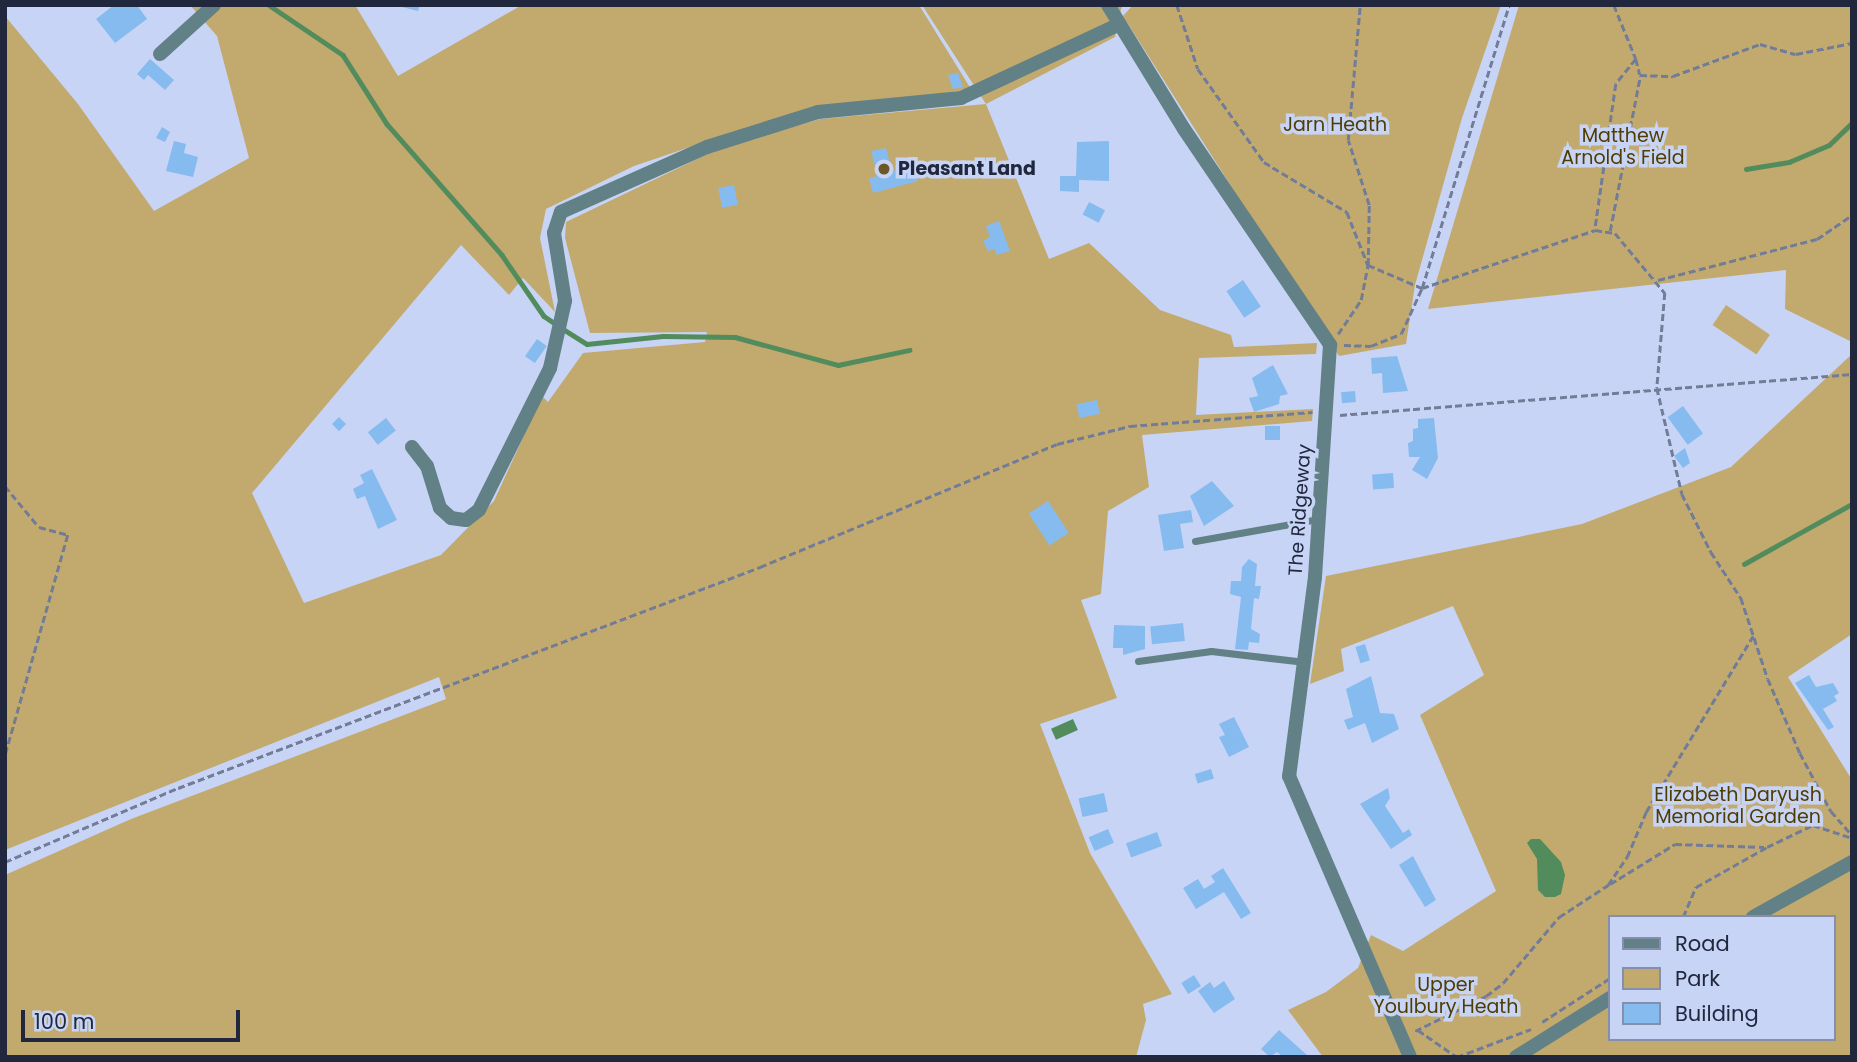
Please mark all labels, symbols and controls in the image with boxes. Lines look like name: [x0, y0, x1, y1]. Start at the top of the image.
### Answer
park label: Jarn Heath: [1283, 114, 1387, 136]
park label: Matthew Arnold's Field: [1561, 125, 1685, 169]
place label: Pleasant Land: [898, 158, 1036, 180]
marker: Pleasant Land: [876, 161, 892, 177]
street label: The Ridgeway: [1284, 443, 1316, 577]
park label: Elizabeth Daryush Memorial Garden: [1654, 784, 1822, 828]
legend: [1608, 915, 1836, 1041]
text: Road: [1675, 929, 1730, 958]
text: Park: [1675, 964, 1720, 993]
park label: Upper Youlbury Heath: [1374, 974, 1518, 1018]
scale bar: [24, 996, 243, 1040]
text: Building: [1675, 999, 1759, 1028]
text: 100 m: [34, 1007, 94, 1036]

